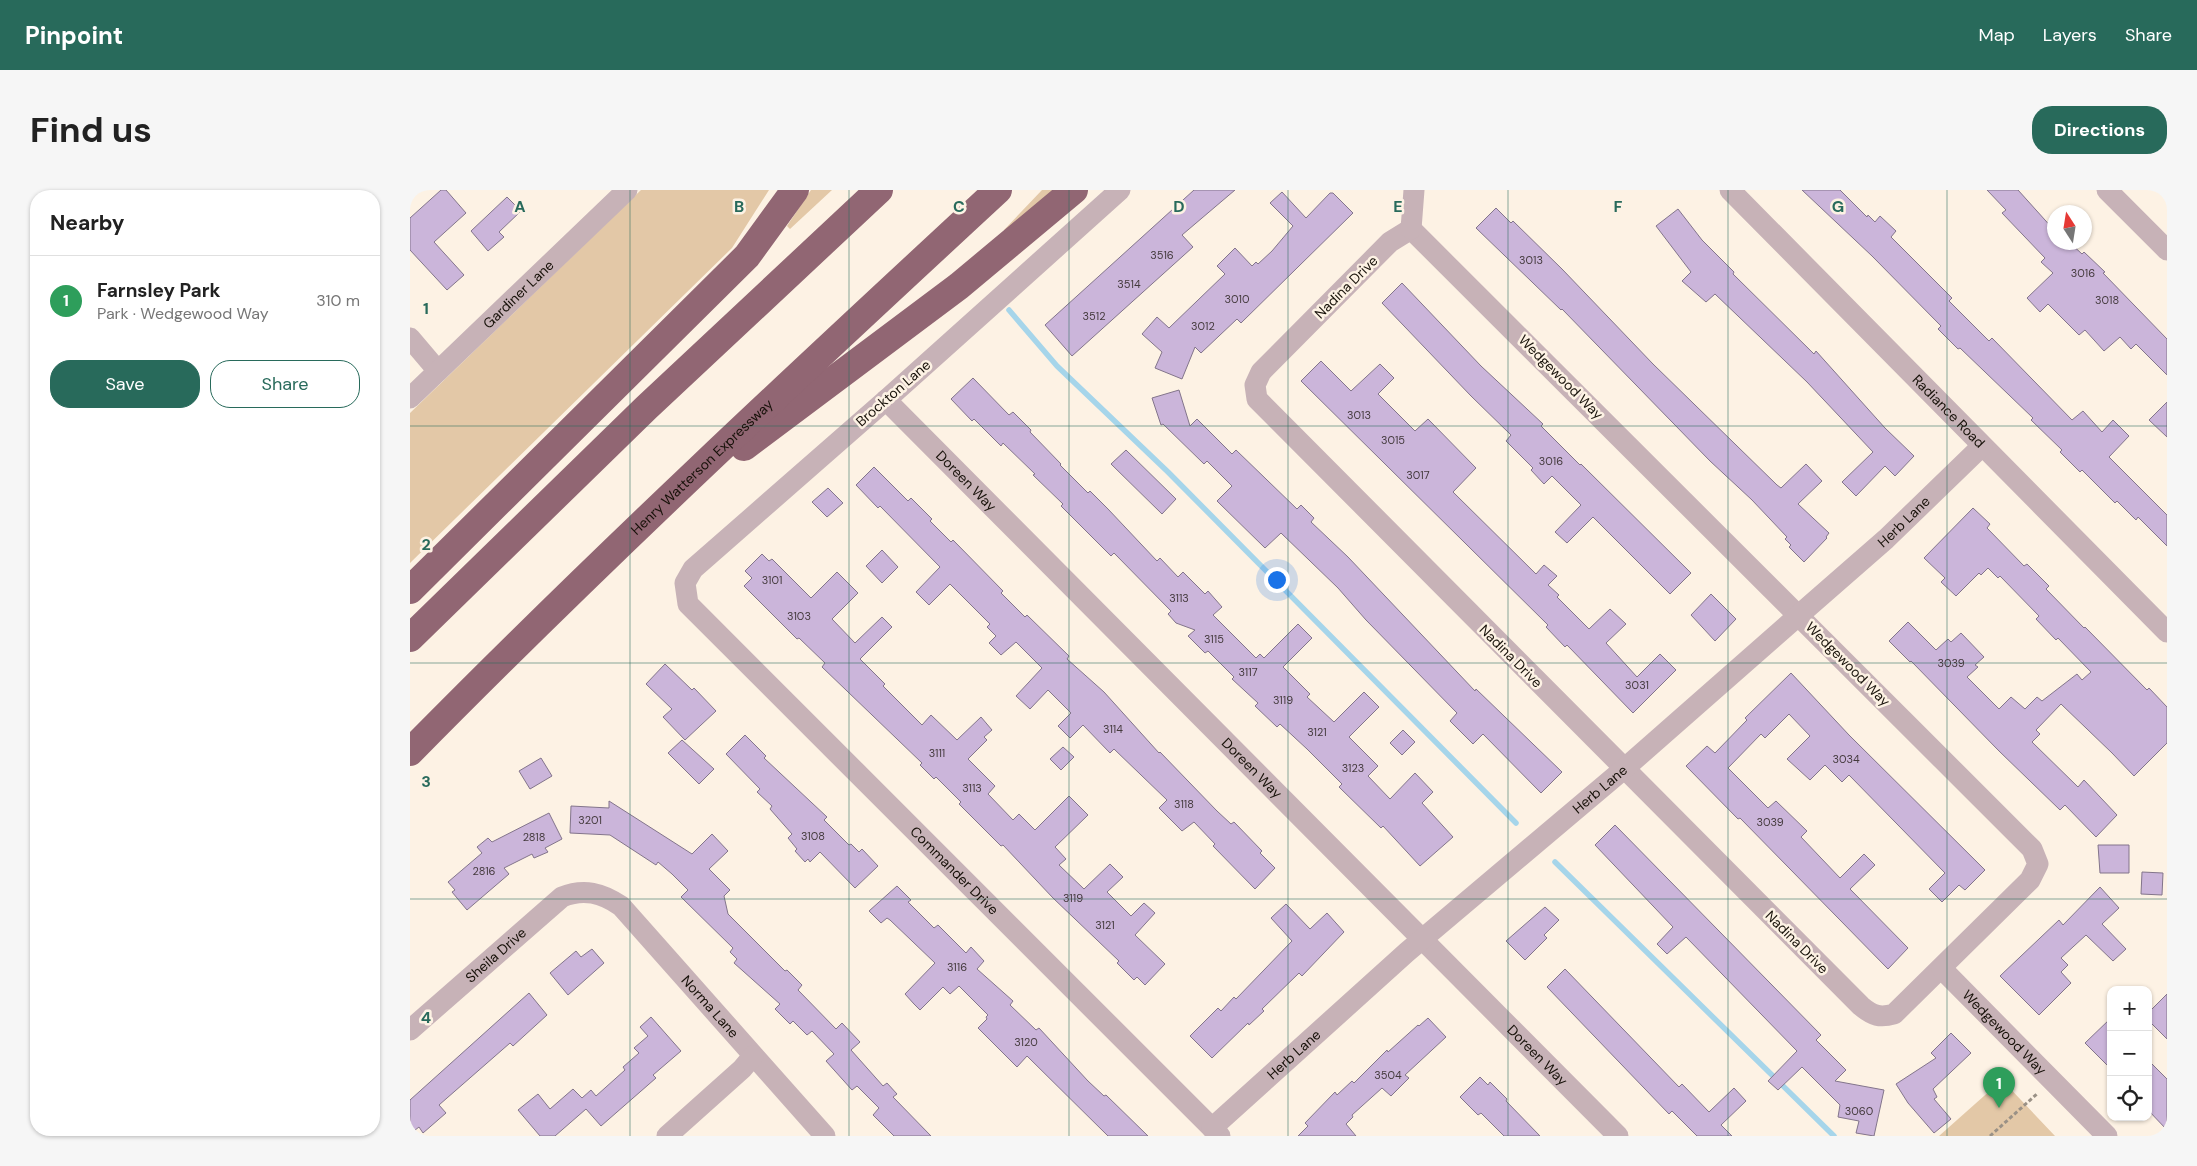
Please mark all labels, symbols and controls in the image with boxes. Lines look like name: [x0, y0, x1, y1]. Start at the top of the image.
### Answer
text: Pinpoint: [25, 20, 123, 51]
text: Map: [1979, 23, 2015, 47]
text: Layers: [2043, 23, 2097, 47]
text: Share: [2125, 23, 2172, 47]
button: Directions: [2032, 106, 2167, 154]
text: Find us: [30, 107, 152, 153]
text: A: [514, 196, 526, 217]
text: B: [734, 196, 744, 217]
text: C: [953, 196, 965, 217]
text: D: [1173, 196, 1185, 217]
text: E: [1393, 196, 1403, 217]
text: F: [1614, 196, 1623, 217]
text: G: [1832, 196, 1844, 217]
north arrow: [2047, 205, 2092, 250]
text: Nearby: [50, 209, 124, 237]
house number: 3516: [1150, 248, 1174, 262]
street label: Nadina Drive: [1311, 252, 1381, 322]
house number: 3013: [1519, 253, 1543, 267]
street label: Gardiner Lane: [479, 256, 557, 332]
house number: 3016: [2071, 266, 2095, 280]
house number: 3514: [1117, 277, 1141, 291]
text: Farnsley Park: [97, 278, 220, 303]
text: 1: [63, 290, 69, 311]
text: 310 m: [316, 290, 360, 311]
house number: 3010: [1225, 292, 1249, 306]
house number: 3018: [2095, 293, 2119, 307]
text: 1: [423, 298, 429, 319]
text: Park · Wedgewood Way: [97, 303, 269, 324]
house number: 3512: [1083, 309, 1105, 323]
house number: 3012: [1191, 319, 1215, 333]
street label: Wedgewood Way: [1515, 331, 1607, 423]
street label: Brockton Lane: [852, 356, 934, 430]
button: Save: [50, 360, 200, 408]
button: Share: [210, 360, 360, 408]
street label: Radiance Road: [1909, 371, 1989, 452]
street label: Henry Watterson Expressway: [627, 395, 777, 539]
house number: 3013: [1347, 408, 1371, 422]
house number: 3015: [1381, 433, 1405, 447]
street label: Doreen Way: [932, 447, 1001, 515]
house number: 3016: [1539, 454, 1563, 468]
house number: 3017: [1406, 468, 1430, 482]
street label: Herb Lane: [1874, 492, 1934, 551]
text: 2: [421, 534, 431, 555]
your location: [1264, 567, 1290, 593]
house number: 3101: [762, 573, 782, 587]
house number: 3113: [1169, 591, 1189, 605]
house number: 3103: [787, 609, 811, 623]
street label: Wedgewood Way: [1802, 618, 1894, 710]
street label: Nadina Drive: [1476, 621, 1546, 691]
house number: 3115: [1204, 632, 1224, 646]
house number: 3039: [1937, 656, 1965, 670]
house number: 3117: [1238, 665, 1258, 679]
house number: 3031: [1625, 678, 1649, 692]
house number: 3119: [1273, 693, 1293, 707]
house number: 3114: [1103, 722, 1123, 736]
house number: 3121: [1307, 725, 1327, 739]
street label: Doreen Way: [1218, 734, 1286, 802]
house number: 3111: [929, 746, 945, 760]
house number: 3034: [1832, 752, 1860, 766]
house number: 3123: [1342, 761, 1364, 775]
street label: Herb Lane: [1569, 761, 1631, 817]
text: 3: [421, 771, 431, 792]
house number: 3113: [962, 781, 982, 795]
house number: 3118: [1174, 797, 1194, 811]
house number: 3201: [578, 813, 602, 827]
house number: 3039: [1756, 815, 1784, 829]
street label: Commander Drive: [906, 822, 1002, 918]
house number: 3108: [801, 829, 825, 843]
house number: 2818: [523, 830, 545, 844]
house number: 2816: [473, 864, 496, 878]
house number: 3119: [1063, 891, 1083, 905]
street label: Nadina Drive: [1762, 907, 1832, 977]
house number: 3121: [1095, 918, 1115, 932]
street label: Sheila Drive: [462, 923, 530, 986]
house number: 3116: [947, 960, 967, 974]
street label: Norma Lane: [678, 971, 743, 1042]
street label: Wedgewood Way: [1959, 986, 2051, 1079]
map controls: [2107, 986, 2152, 1121]
button: +: [2107, 986, 2152, 1031]
text: 4: [421, 1007, 431, 1028]
street label: Doreen Way: [1503, 1021, 1572, 1090]
street label: Herb Lane: [1263, 1025, 1324, 1083]
button: −: [2107, 1031, 2152, 1076]
house number: 3120: [1014, 1035, 1038, 1049]
pin: 1: [1983, 1067, 2015, 1108]
house number: 3504: [1374, 1068, 1402, 1082]
button: locate: [2107, 1076, 2152, 1121]
house number: 3060: [1845, 1104, 1873, 1118]

